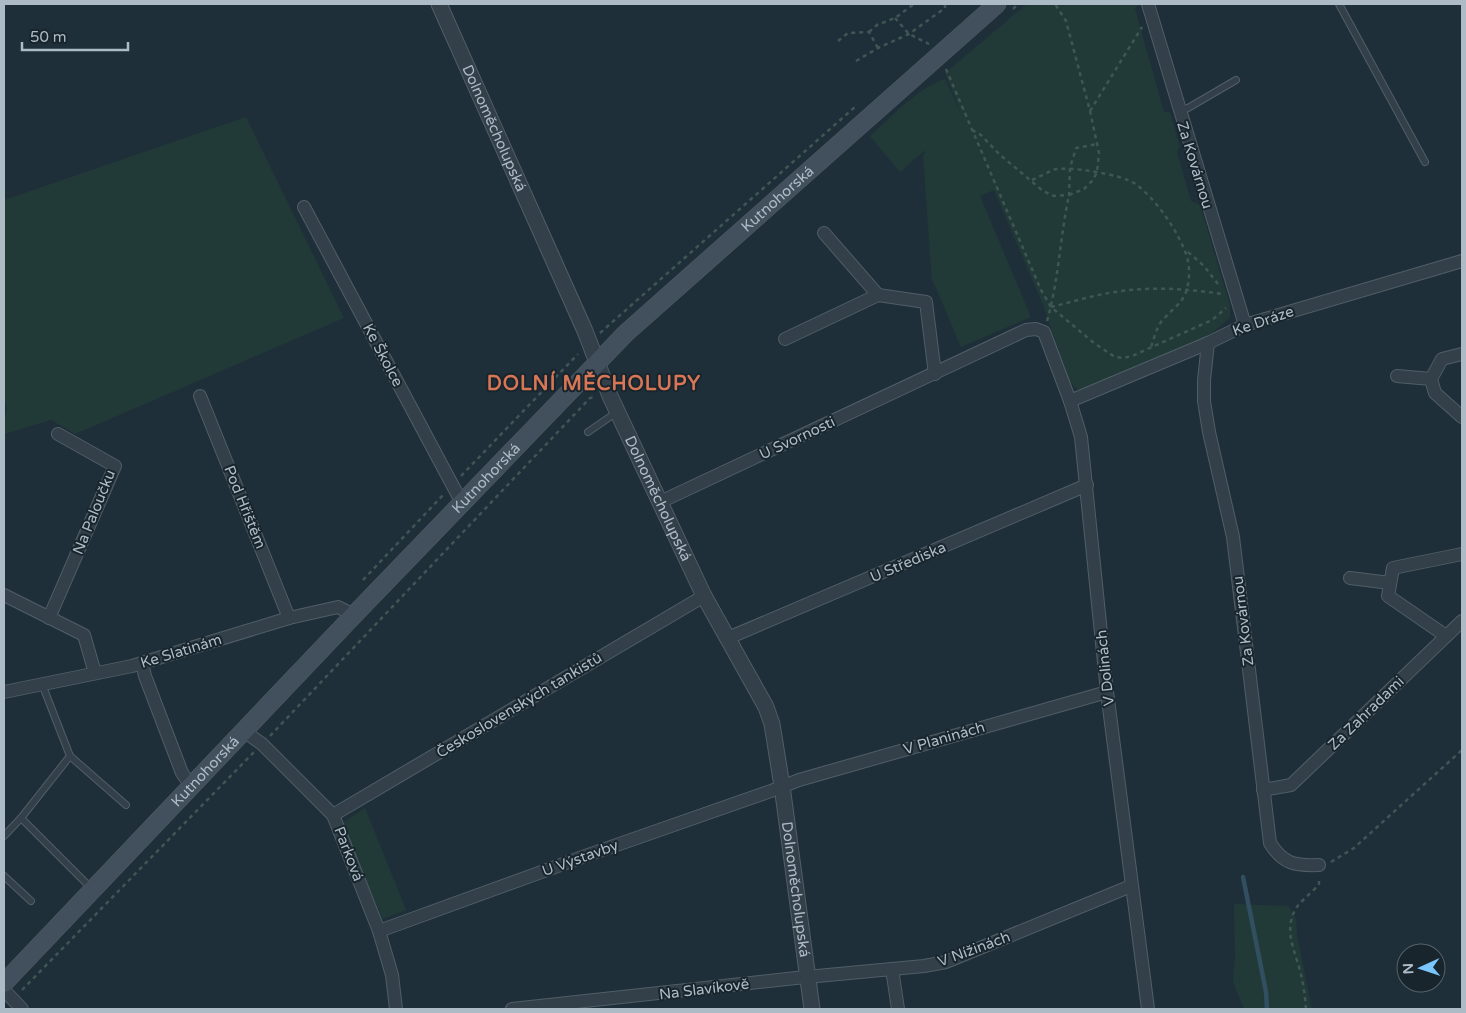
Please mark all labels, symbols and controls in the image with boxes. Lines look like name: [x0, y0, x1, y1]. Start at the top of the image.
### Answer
scale bar: [22, 20, 129, 52]
text: 50 m: [30, 28, 67, 46]
street label: Dolnoměcholupská: [458, 62, 531, 194]
street label: Za Kovárnou: [1173, 119, 1217, 211]
street label: Kutnohorská: [737, 162, 817, 236]
street label: Ke Dráze: [1230, 302, 1296, 340]
street label: Ke Školce: [359, 320, 407, 390]
district label: DOLNÍ MĚCHOLUPY: [487, 370, 701, 396]
street label: U Svornosti: [756, 413, 838, 463]
street label: Dolnoměcholupská: [621, 433, 695, 564]
street label: Kutnohorská: [448, 439, 524, 517]
street label: Pod Hřištěm: [220, 463, 270, 551]
street label: Na Paloučku: [69, 467, 119, 557]
street label: U Střediska: [867, 538, 949, 586]
street label: Za Kovárnou: [1229, 575, 1257, 667]
street label: V Dolinách: [1092, 629, 1118, 707]
street label: Ke Slatinám: [138, 630, 224, 672]
street label: Československých tankistů: [433, 648, 605, 762]
street label: Za Zahradami: [1324, 672, 1408, 754]
street label: V Planinách: [901, 718, 987, 758]
street label: Kutnohorská: [167, 732, 243, 811]
street label: Dolnoměcholupská: [778, 820, 814, 958]
street label: Parková: [330, 824, 368, 884]
street label: U Výstavby: [539, 836, 621, 880]
street label: V Nížinách: [935, 928, 1013, 970]
north arrow: [1396, 943, 1446, 993]
text: N: [1400, 963, 1417, 975]
street label: Na Slavíkově: [658, 975, 750, 1003]

